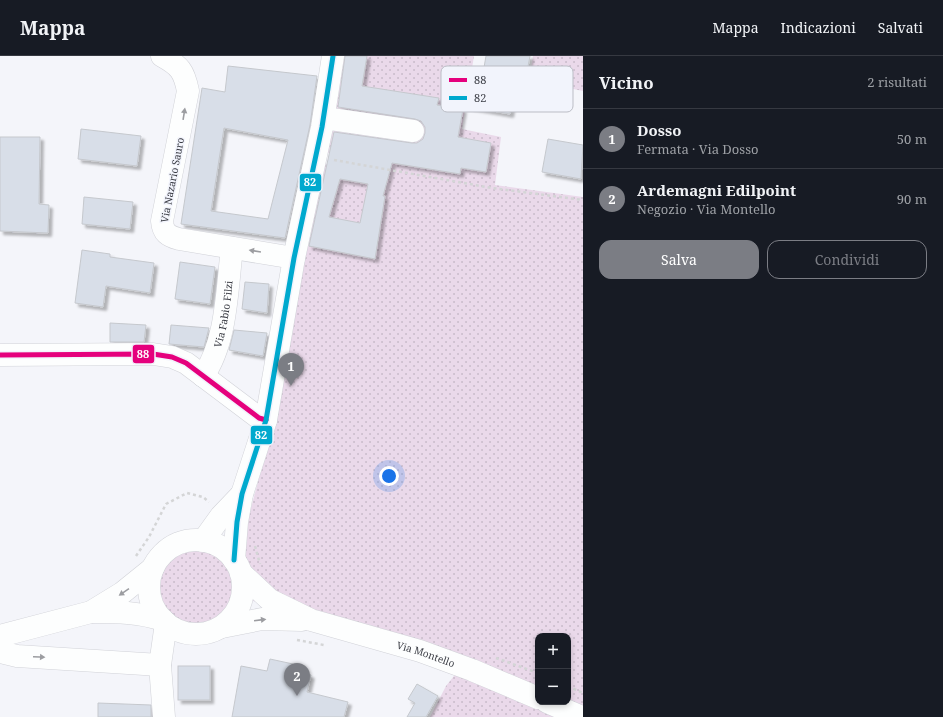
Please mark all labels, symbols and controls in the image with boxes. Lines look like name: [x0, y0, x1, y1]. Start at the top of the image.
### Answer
text: Mappa: [20, 15, 85, 41]
text: Mappa: [712, 18, 759, 37]
text: Indicazioni: [781, 18, 856, 37]
text: Salvati: [878, 18, 923, 37]
legend: [441, 66, 573, 112]
text: Vicino: [599, 71, 654, 94]
text: 88: [474, 72, 486, 87]
text: 2 risultati: [867, 73, 927, 91]
text: 82: [474, 90, 486, 105]
one-way arrow: [181, 108, 187, 120]
text: Dosso: [637, 120, 681, 140]
text: 1: [608, 130, 616, 148]
text: 50 m: [897, 130, 927, 148]
street label: Via Nazario Sauro: [157, 136, 187, 224]
text: Fermata · Via Dosso: [637, 140, 759, 158]
line badge: 82: [299, 173, 322, 192]
text: 82: [304, 174, 316, 189]
text: Ardemagni Edilpoint: [637, 180, 796, 200]
text: 2: [608, 190, 616, 208]
text: 90 m: [897, 190, 927, 208]
text: Negozio · Via Montello: [637, 200, 776, 218]
button: Salva: [599, 240, 759, 279]
button: Condividi: [767, 240, 927, 279]
one-way arrow: [249, 248, 261, 254]
street label: Via Fabio Filzi: [210, 279, 236, 349]
line badge: 88: [132, 344, 155, 364]
text: 88: [137, 346, 149, 361]
pin: 1: [278, 353, 304, 386]
line badge: 82: [250, 425, 273, 445]
text: 82: [255, 427, 267, 442]
your location: [379, 466, 399, 486]
one-way arrow: [119, 588, 129, 596]
one-way arrow: [254, 616, 266, 623]
map controls: [535, 633, 571, 705]
button: +: [535, 633, 571, 669]
street label: Via Montello: [395, 638, 457, 670]
one-way arrow: [33, 654, 45, 661]
pin: 2: [284, 663, 310, 696]
button: −: [535, 669, 571, 705]

